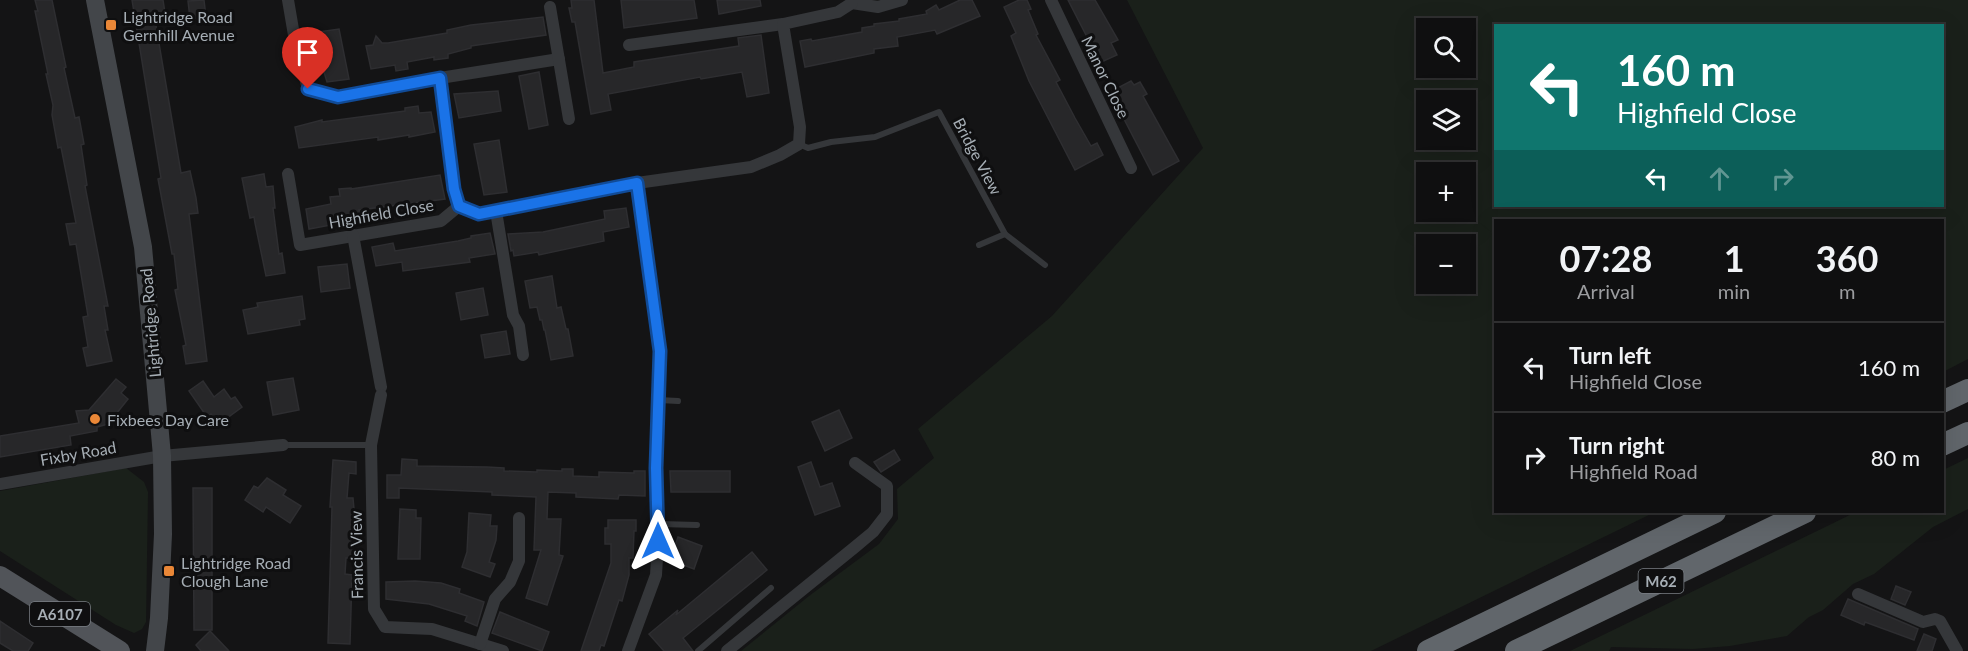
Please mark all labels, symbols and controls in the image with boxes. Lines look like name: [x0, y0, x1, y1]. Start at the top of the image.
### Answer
place label: Lightridge Road Gernhill Avenue: [123, 7, 235, 44]
marker: Lightridge Road Gernhill Avenue: [104, 18, 118, 32]
map controls: [1416, 18, 1476, 294]
button: search: [1416, 18, 1476, 78]
pin: [282, 27, 333, 89]
street label: Manor Close: [1078, 33, 1134, 121]
icon: arrive: [291, 36, 324, 69]
text: 160 m: [1617, 45, 1735, 95]
icon: left: [1518, 48, 1596, 126]
button: layers: [1416, 90, 1476, 150]
text: Highfield Close: [1617, 96, 1797, 129]
street label: Bridge View: [950, 114, 1006, 198]
button: +: [1416, 162, 1476, 222]
icon: left: [1640, 162, 1673, 195]
icon: ahead: [1703, 162, 1736, 195]
icon: right: [1766, 162, 1799, 195]
street label: Highfield Close: [327, 194, 435, 232]
button: −: [1416, 234, 1476, 294]
text: 07:28: [1560, 236, 1652, 280]
text: 1: [1724, 236, 1745, 280]
text: 360: [1816, 236, 1878, 280]
street label: Lightridge Road: [136, 267, 164, 379]
text: Arrival: [1577, 279, 1635, 303]
text: min: [1718, 279, 1750, 303]
text: m: [1839, 279, 1855, 303]
text: Turn left: [1569, 342, 1651, 369]
icon: left: [1518, 351, 1551, 384]
text: 160 m: [1858, 354, 1920, 381]
text: Highfield Close: [1569, 369, 1702, 393]
place label: Fixbees Day Care: [107, 410, 229, 429]
marker: Fixbees Day Care: [88, 412, 102, 426]
text: Turn right: [1569, 432, 1664, 459]
street label: Fixby Road: [38, 437, 118, 469]
icon: right: [1518, 441, 1551, 474]
text: 80 m: [1871, 444, 1920, 471]
text: Highfield Road: [1569, 459, 1698, 483]
position arrow: [626, 509, 690, 573]
street label: Francis View: [346, 510, 366, 599]
place label: Lightridge Road Clough Lane: [181, 553, 291, 590]
marker: Lightridge Road Clough Lane: [162, 564, 176, 578]
road number: M62: [1638, 569, 1684, 593]
road number: A6107: [30, 602, 90, 626]

